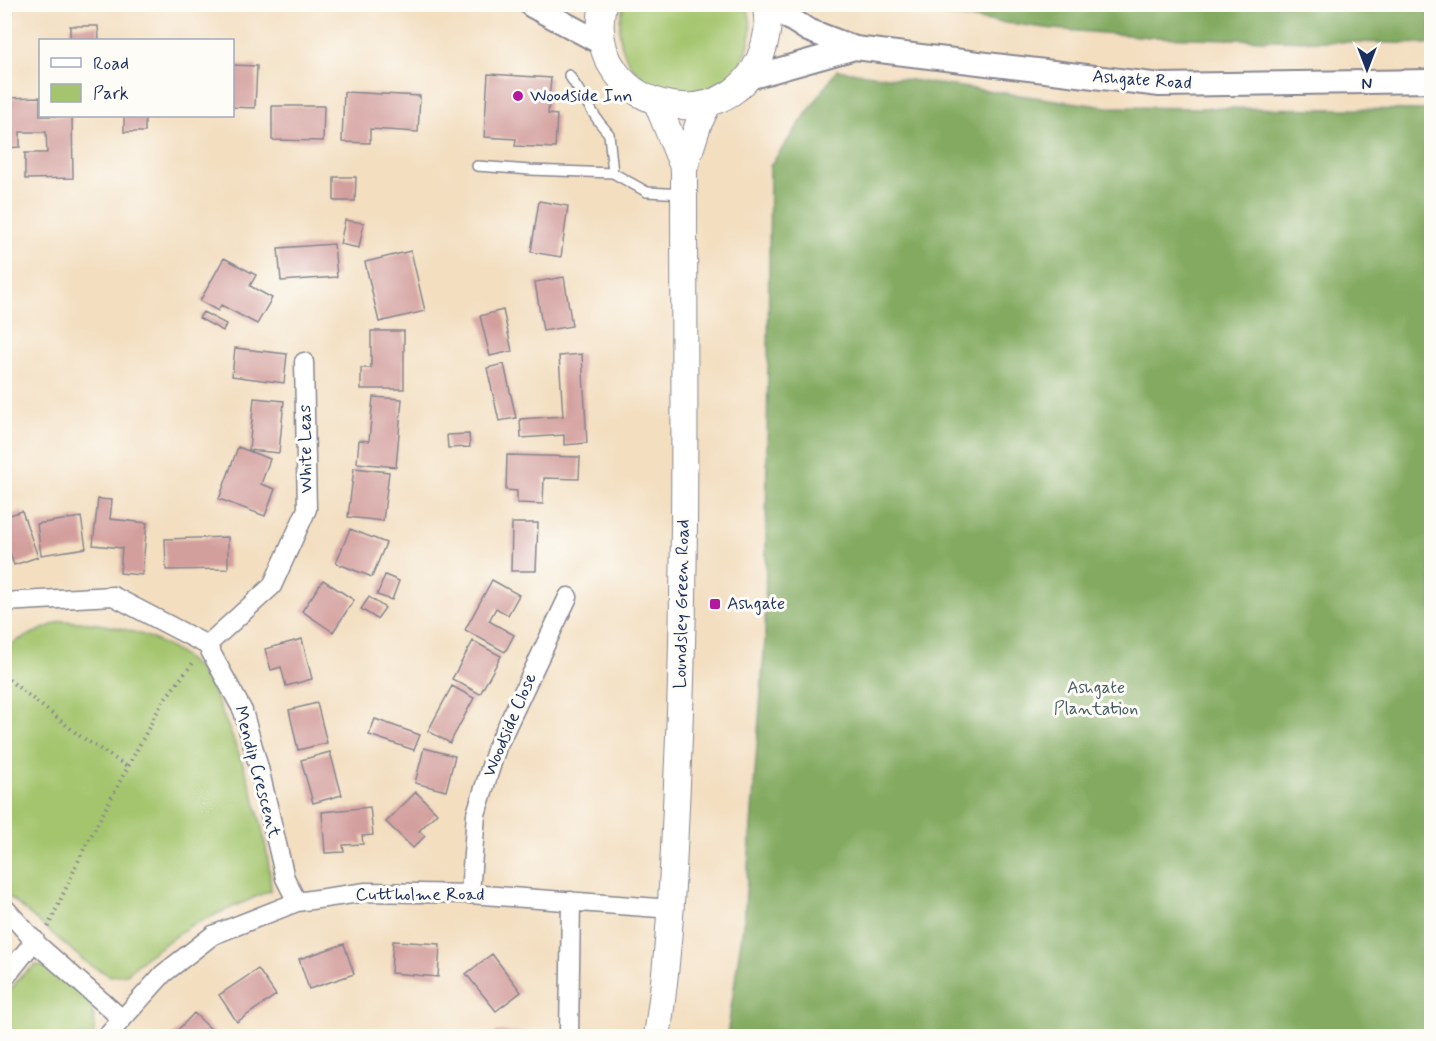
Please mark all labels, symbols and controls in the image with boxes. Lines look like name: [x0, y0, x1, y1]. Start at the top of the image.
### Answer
legend: [39, 39, 234, 117]
north arrow: [1337, 39, 1397, 99]
text: Road: [93, 52, 129, 76]
street label: Ashgate Road: [1091, 65, 1193, 95]
text: N: [1362, 72, 1372, 93]
text: Park: [93, 82, 129, 106]
place label: Woodside Inn: [530, 84, 633, 108]
marker: Woodside Inn: [511, 89, 525, 103]
street label: White Leas: [293, 404, 319, 494]
street label: Loundsley Green Road: [669, 519, 695, 689]
place label: Ashgate: [727, 592, 785, 616]
marker: Ashgate: [708, 597, 722, 611]
street label: Woodside Close: [477, 669, 543, 781]
park label: Ashgate Plantation: [1054, 676, 1138, 721]
street label: Mendip Crescent: [228, 703, 286, 841]
street label: Cuttholme Road: [355, 883, 485, 907]

